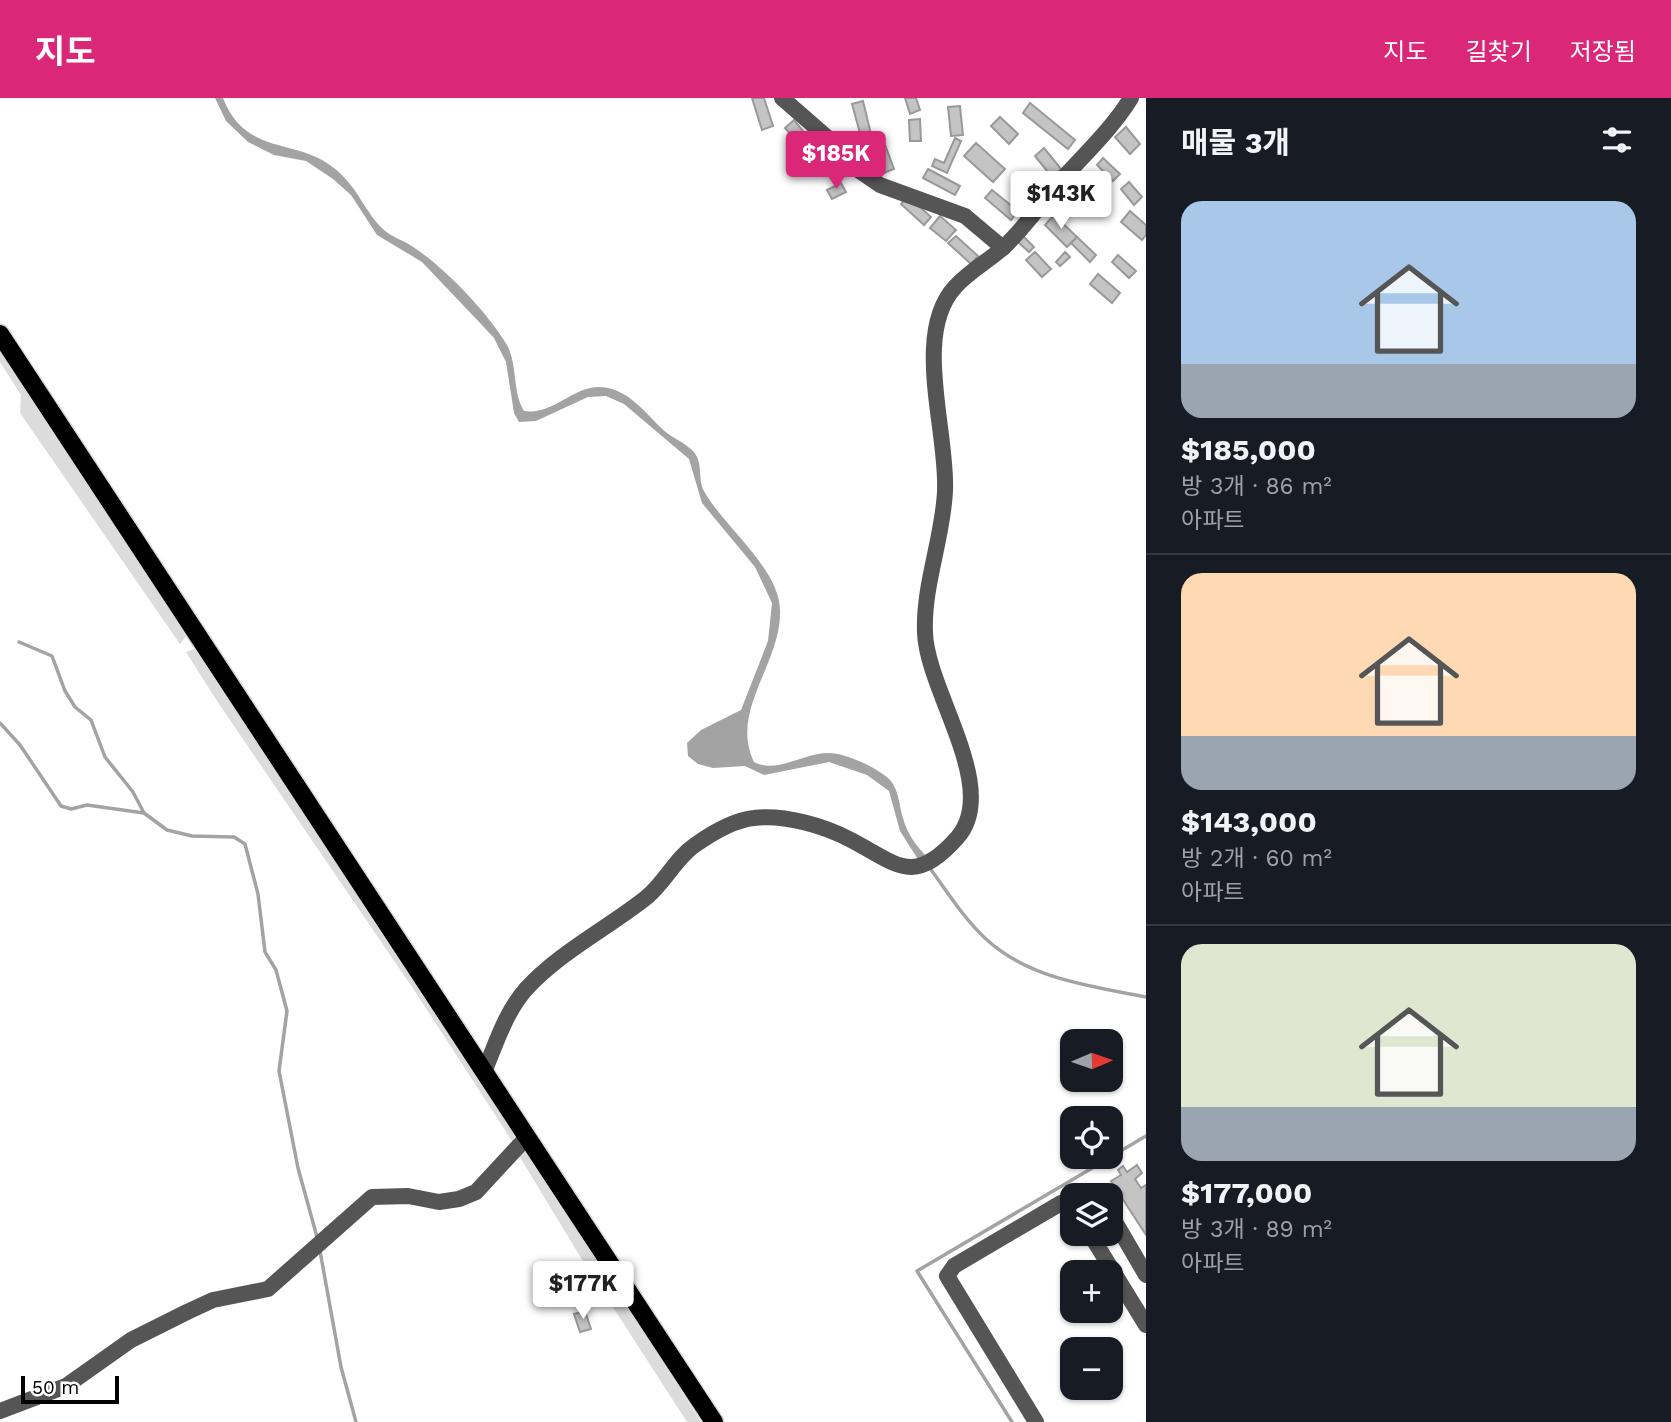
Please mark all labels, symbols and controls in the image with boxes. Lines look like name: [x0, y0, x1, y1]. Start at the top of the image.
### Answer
text: 지도: [35, 32, 96, 71]
text: 지도: [1383, 38, 1428, 66]
text: 길찾기: [1466, 38, 1532, 66]
text: 저장됨: [1570, 38, 1636, 66]
icon: filters: [1598, 121, 1636, 159]
text: 매물 3개: [1181, 125, 1290, 160]
pin: $185K: [787, 132, 885, 191]
text: $185K: [802, 140, 870, 167]
pin: $143K: [1012, 172, 1110, 231]
text: $143K: [1026, 180, 1096, 207]
icon: home: [1346, 246, 1472, 372]
text: $185,000: [1181, 432, 1316, 467]
text: 방 3개 · 86 m²: [1181, 473, 1332, 500]
text: 아파트: [1181, 507, 1244, 534]
icon: home: [1346, 618, 1472, 744]
text: $143,000: [1181, 804, 1317, 839]
text: 방 2개 · 60 m²: [1181, 845, 1332, 872]
text: 아파트: [1181, 879, 1244, 906]
icon: home: [1346, 989, 1472, 1115]
north arrow: [1060, 1029, 1124, 1092]
map controls: [1060, 1029, 1123, 1400]
button: locate: [1060, 1106, 1123, 1169]
text: $177,000: [1181, 1175, 1312, 1210]
button: layers: [1060, 1183, 1123, 1246]
text: 방 3개 · 89 m²: [1181, 1216, 1332, 1243]
text: 아파트: [1181, 1250, 1244, 1277]
button: +: [1060, 1260, 1123, 1323]
pin: $177K: [534, 1262, 632, 1321]
text: $177K: [549, 1270, 617, 1297]
button: −: [1060, 1337, 1123, 1400]
scale bar: [21, 1373, 119, 1405]
text: 50 m: [32, 1376, 79, 1399]

